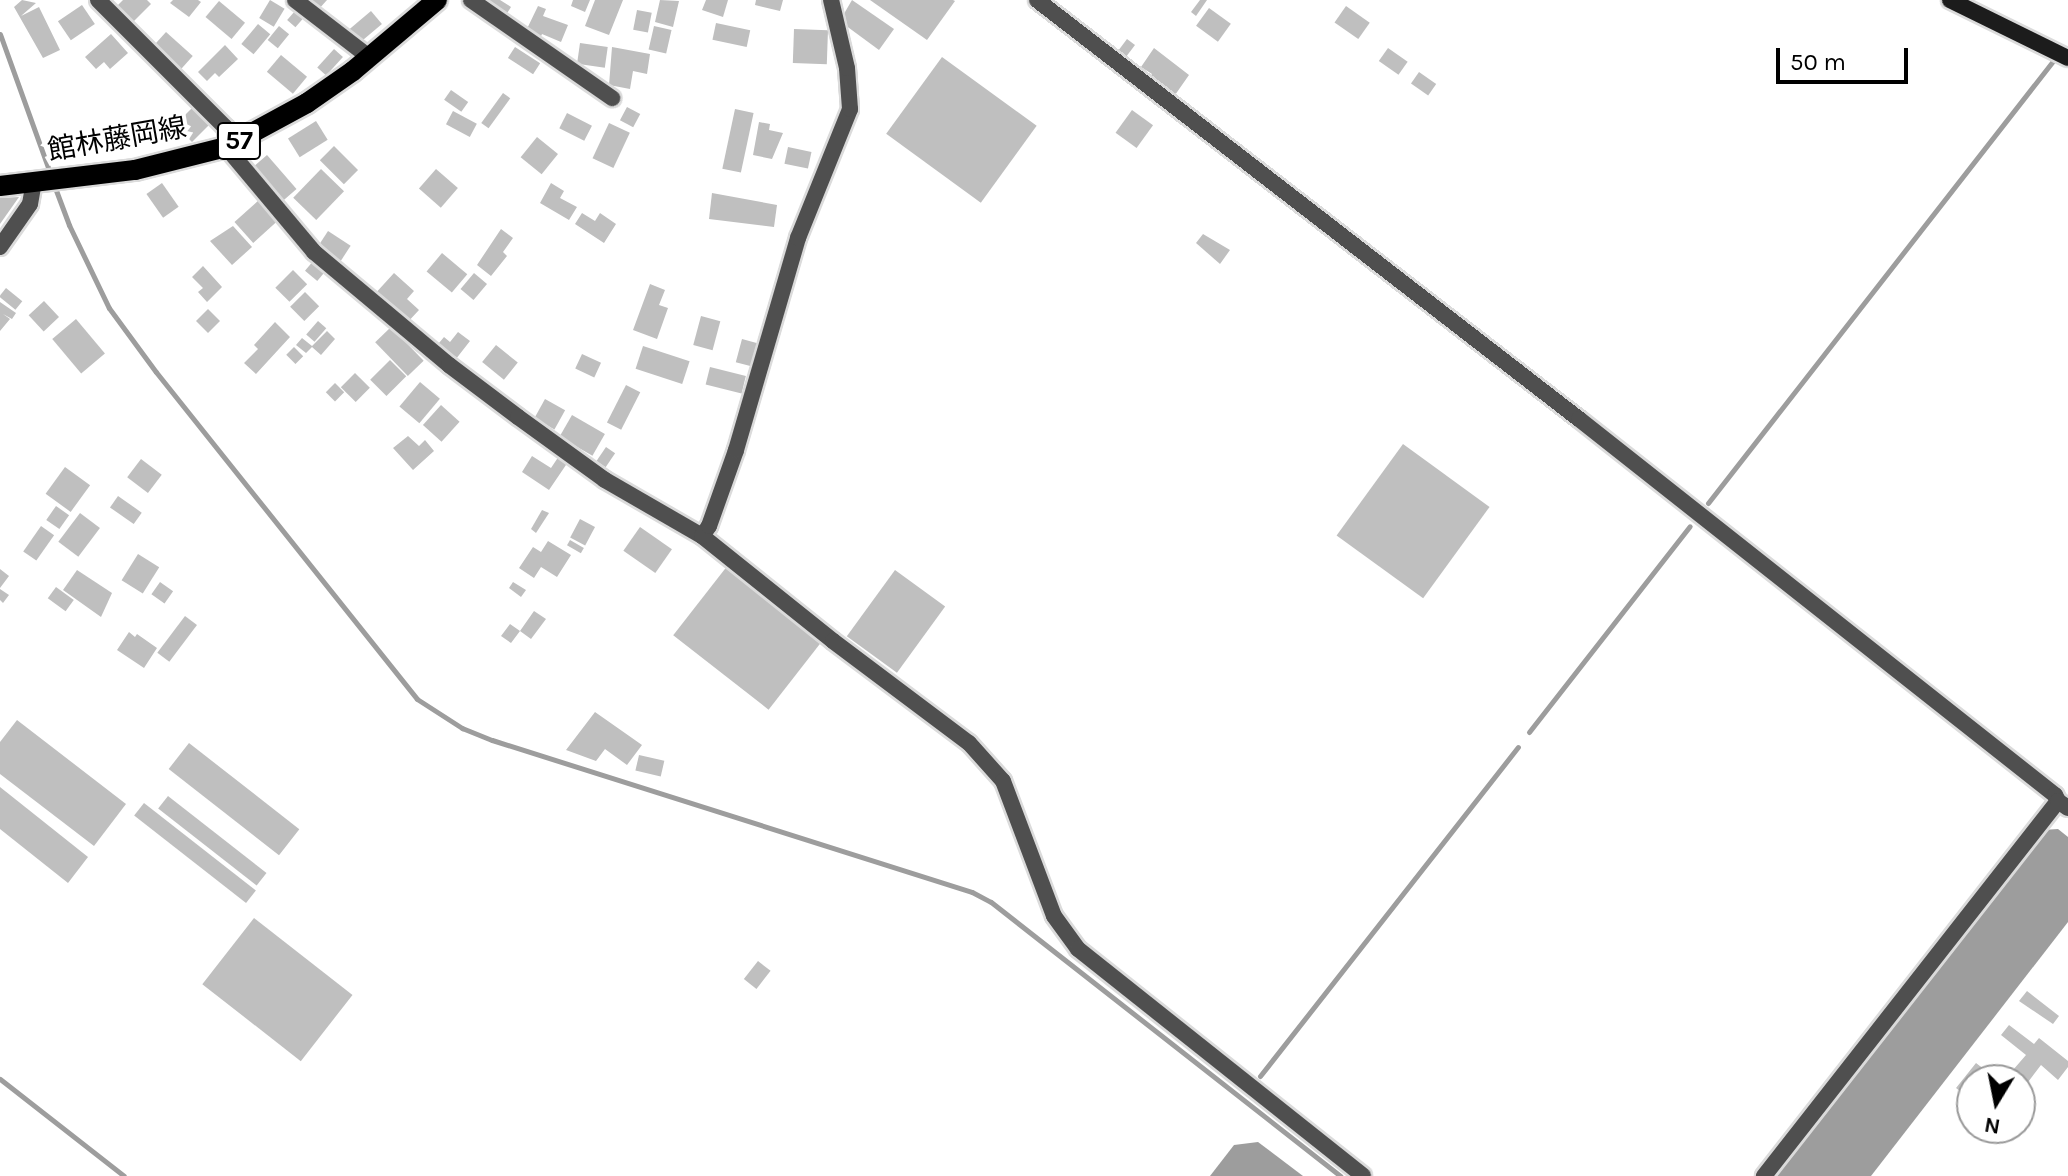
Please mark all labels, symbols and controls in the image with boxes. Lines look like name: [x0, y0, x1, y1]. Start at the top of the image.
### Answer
scale bar: [1780, 32, 1912, 82]
text: 50 m: [1790, 48, 1846, 76]
street label: 館林藤岡線: [45, 110, 189, 168]
road number: 57: [215, 119, 263, 163]
north arrow: [1956, 1064, 2036, 1144]
text: N: [1982, 1111, 2002, 1140]

